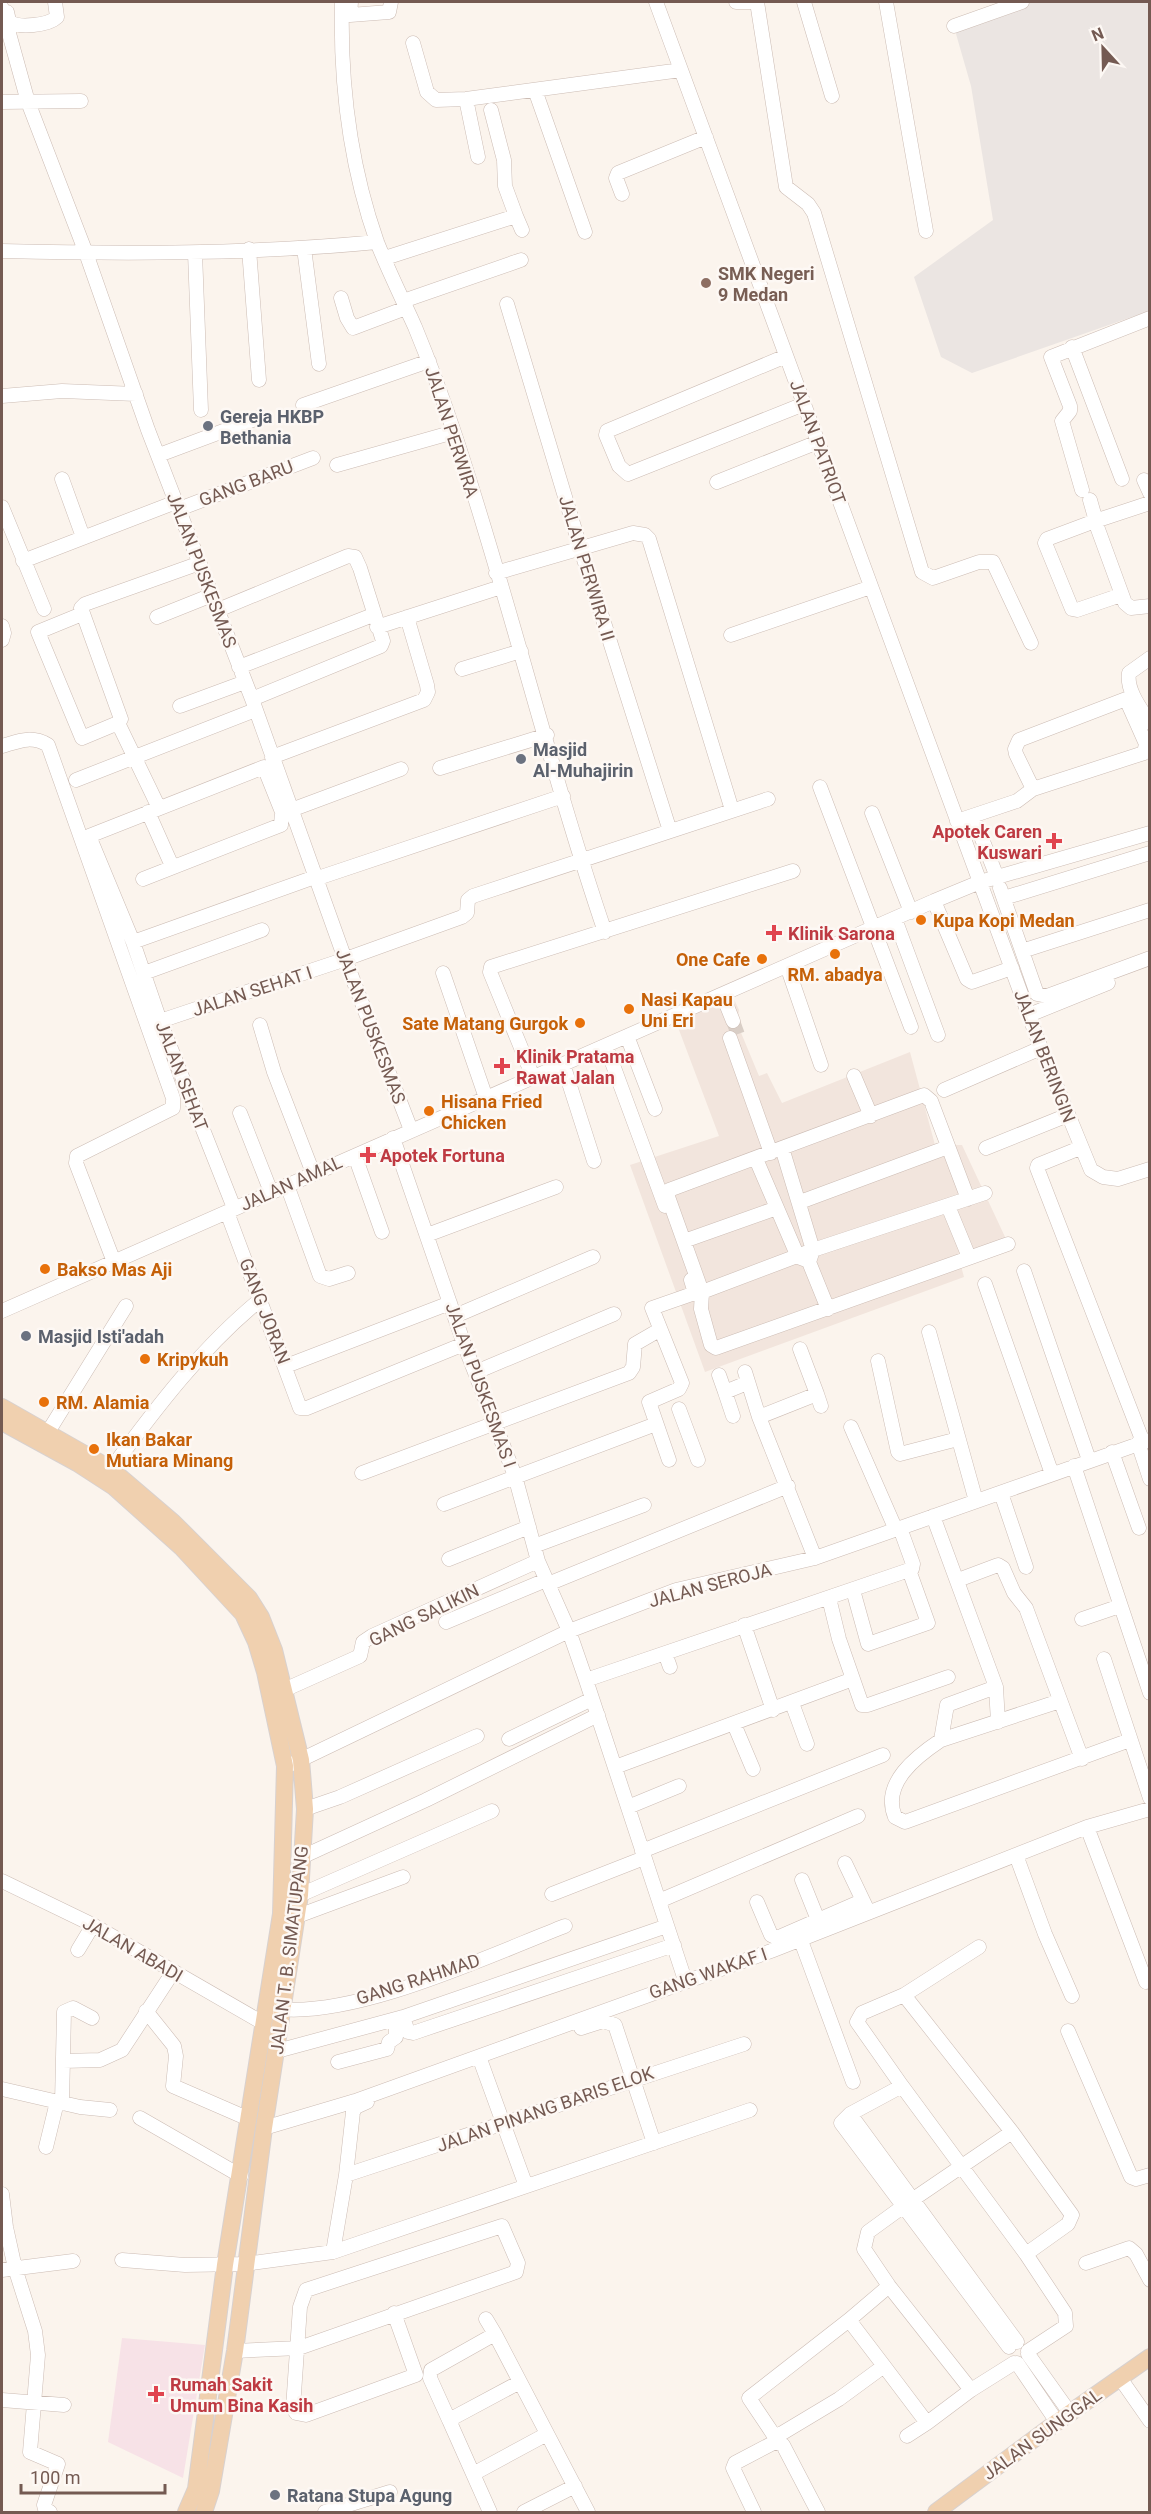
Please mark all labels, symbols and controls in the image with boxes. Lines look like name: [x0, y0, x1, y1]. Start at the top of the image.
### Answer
north arrow: [1073, 18, 1133, 78]
text: N: [1089, 24, 1106, 45]
place label: SMK Negeri 9 Medan: [718, 263, 815, 305]
marker: SMK Negeri 9 Medan: [699, 276, 713, 290]
street label: JALAN PERWIRA: [421, 364, 483, 501]
street label: JALAN PATRIOT: [786, 377, 850, 507]
place label: Gereja HKBP Bethania: [220, 406, 324, 448]
marker: Gereja HKBP Bethania: [201, 419, 215, 433]
street label: GANG BARU: [196, 455, 296, 511]
street label: JALAN PUSKESMAS: [163, 489, 241, 651]
street label: JALAN PERWIRA II: [555, 493, 619, 643]
place label: Masjid Al-Muhajirin: [533, 739, 633, 781]
marker: Masjid Al-Muhajirin: [514, 752, 528, 766]
place label: Apotek Caren Kuswari: [932, 821, 1042, 863]
marker: Apotek Caren Kuswari: [1047, 834, 1061, 848]
place label: Kupa Kopi Medan: [933, 910, 1075, 931]
marker: Kupa Kopi Medan: [914, 913, 928, 927]
place label: Klinik Sarona: [788, 923, 895, 944]
marker: Klinik Sarona: [765, 924, 783, 942]
street label: JALAN PUSKESMAS: [332, 945, 410, 1107]
marker: RM. abadya: [828, 947, 842, 961]
place label: One Cafe: [676, 949, 750, 970]
marker: One Cafe: [755, 952, 769, 966]
street label: JALAN SEHAT I: [189, 962, 315, 1020]
place label: RM. abadya: [787, 964, 883, 985]
street label: JALAN BERINGIN: [1010, 987, 1080, 1125]
place label: Nasi Kapau Uni Eri: [641, 989, 733, 1031]
marker: Nasi Kapau Uni Eri: [622, 1002, 636, 1016]
place label: Sate Matang Gurgok: [402, 1013, 568, 1034]
marker: Sate Matang Gurgok: [573, 1016, 587, 1030]
street label: JALAN SEHAT: [151, 1018, 213, 1134]
place label: Klinik Pratama Rawat Jalan: [516, 1046, 635, 1088]
marker: Klinik Pratama Rawat Jalan: [493, 1057, 511, 1075]
place label: Hisana Fried Chicken: [441, 1091, 542, 1133]
marker: Hisana Fried Chicken: [422, 1104, 436, 1118]
place label: Apotek Fortuna: [380, 1145, 505, 1166]
marker: Apotek Fortuna: [361, 1148, 375, 1162]
street label: JALAN AMAL: [237, 1151, 346, 1215]
street label: GANG JORAN: [235, 1255, 295, 1367]
place label: Bakso Mas Aji: [57, 1259, 172, 1280]
marker: Bakso Mas Aji: [38, 1262, 52, 1276]
street label: JALAN PUSKESMAS I: [441, 1300, 521, 1470]
place label: Masjid Isti'adah: [38, 1326, 164, 1347]
marker: Masjid Isti'adah: [19, 1329, 33, 1343]
place label: Kripykuh: [157, 1349, 229, 1370]
marker: Kripykuh: [138, 1352, 152, 1366]
place label: RM. Alamia: [56, 1392, 150, 1413]
marker: RM. Alamia: [37, 1395, 51, 1409]
place label: Ikan Bakar Mutiara Minang: [106, 1429, 233, 1471]
marker: Ikan Bakar Mutiara Minang: [87, 1442, 101, 1456]
street label: JALAN SEROJA: [646, 1558, 774, 1611]
street label: GANG SALIKIN: [366, 1579, 482, 1651]
street label: JALAN T. B. SIMATUPANG: [266, 1845, 312, 2055]
street label: JALAN ABADI: [79, 1912, 187, 1986]
street label: GANG WAKAF I: [646, 1943, 770, 2003]
street label: GANG RAHMAD: [354, 1949, 482, 2009]
street label: JALAN PINANG BARIS ELOK: [434, 2062, 657, 2156]
place label: Rumah Sakit Umum Bina Kasih: [170, 2374, 313, 2416]
street label: JALAN SUNGGAL: [979, 2384, 1106, 2484]
marker: Rumah Sakit Umum Bina Kasih: [147, 2385, 165, 2403]
scale bar: [21, 2457, 165, 2495]
text: 100 m: [30, 2467, 81, 2488]
place label: Ratana Stupa Agung: [287, 2485, 452, 2506]
marker: Ratana Stupa Agung: [268, 2488, 282, 2502]

